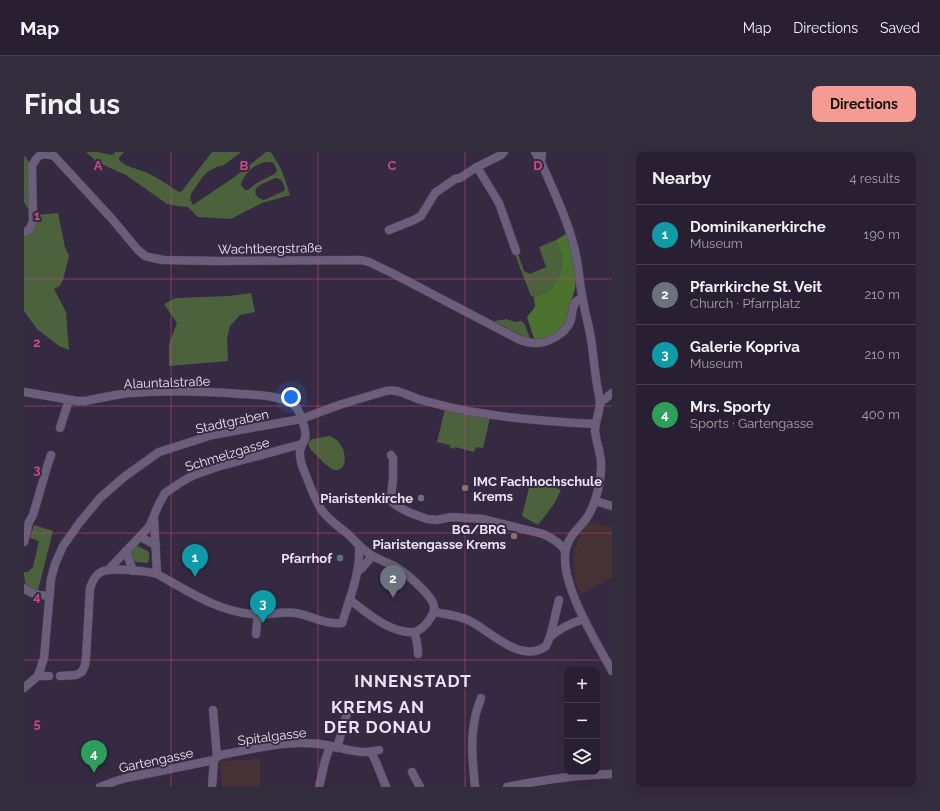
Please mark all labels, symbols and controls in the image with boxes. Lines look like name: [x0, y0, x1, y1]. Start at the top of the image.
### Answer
text: Map: [20, 17, 59, 39]
text: Map: [743, 20, 771, 36]
text: Directions: [793, 20, 858, 36]
text: Saved: [880, 20, 920, 36]
button: Directions: [812, 86, 916, 122]
text: Find us: [24, 88, 120, 121]
text: A: [94, 158, 103, 173]
text: B: [240, 158, 249, 173]
text: C: [388, 158, 397, 173]
text: D: [533, 158, 543, 173]
text: Nearby: [652, 168, 711, 188]
text: 4 results: [849, 171, 900, 186]
text: 1: [34, 208, 41, 223]
text: Dominikanerkirche: [690, 218, 826, 236]
text: 1: [662, 227, 668, 242]
text: 190 m: [864, 227, 900, 242]
text: Museum: [690, 236, 743, 251]
street label: Wachtbergstraße: [218, 240, 323, 257]
text: Pfarrkirche St. Veit: [690, 278, 822, 296]
text: 2: [661, 287, 669, 302]
text: 210 m: [864, 287, 900, 302]
text: Church · Pfarrplatz: [690, 296, 800, 311]
text: 2: [33, 335, 41, 350]
text: Galerie Kopriva: [690, 338, 800, 356]
text: 3: [661, 347, 669, 362]
text: 210 m: [864, 347, 900, 362]
text: Museum: [690, 356, 743, 371]
street label: Alauntalstraße: [123, 373, 211, 392]
your location: [281, 387, 301, 407]
text: Mrs. Sporty: [690, 398, 771, 416]
street label: Stadtgraben: [194, 406, 270, 437]
text: 4: [661, 407, 669, 422]
text: 400 m: [862, 407, 900, 422]
text: Sports · Gartengasse: [690, 416, 814, 431]
street label: Schmelzgasse: [183, 434, 271, 474]
text: 3: [33, 462, 41, 477]
place label: IMC Fachhochschule Krems: [473, 474, 602, 504]
marker: IMC Fachhochschule Krems: [460, 483, 470, 493]
place label: Piaristenkirche: [320, 491, 413, 506]
marker: Piaristenkirche: [416, 493, 426, 503]
place label: BG/BRG Piaristengasse Krems: [372, 522, 507, 552]
marker: BG/BRG Piaristengasse Krems: [509, 531, 519, 541]
pin: 1: [182, 544, 208, 577]
place label: Pfarrhof: [281, 551, 333, 566]
marker: Pfarrhof: [335, 553, 345, 563]
pin: 2: [380, 565, 406, 598]
text: 4: [33, 589, 41, 604]
pin: 3: [250, 590, 276, 623]
map controls: [564, 667, 600, 775]
button: +: [564, 667, 600, 703]
district label: INNENSTADT: [354, 671, 472, 691]
district label: KREMS AN DER DONAU: [324, 697, 432, 737]
button: −: [564, 703, 600, 739]
text: 5: [33, 716, 41, 731]
street label: Spitalgasse: [237, 725, 308, 748]
button: layers: [564, 739, 600, 775]
pin: 4: [81, 740, 107, 773]
street label: Gartengasse: [118, 745, 195, 776]

